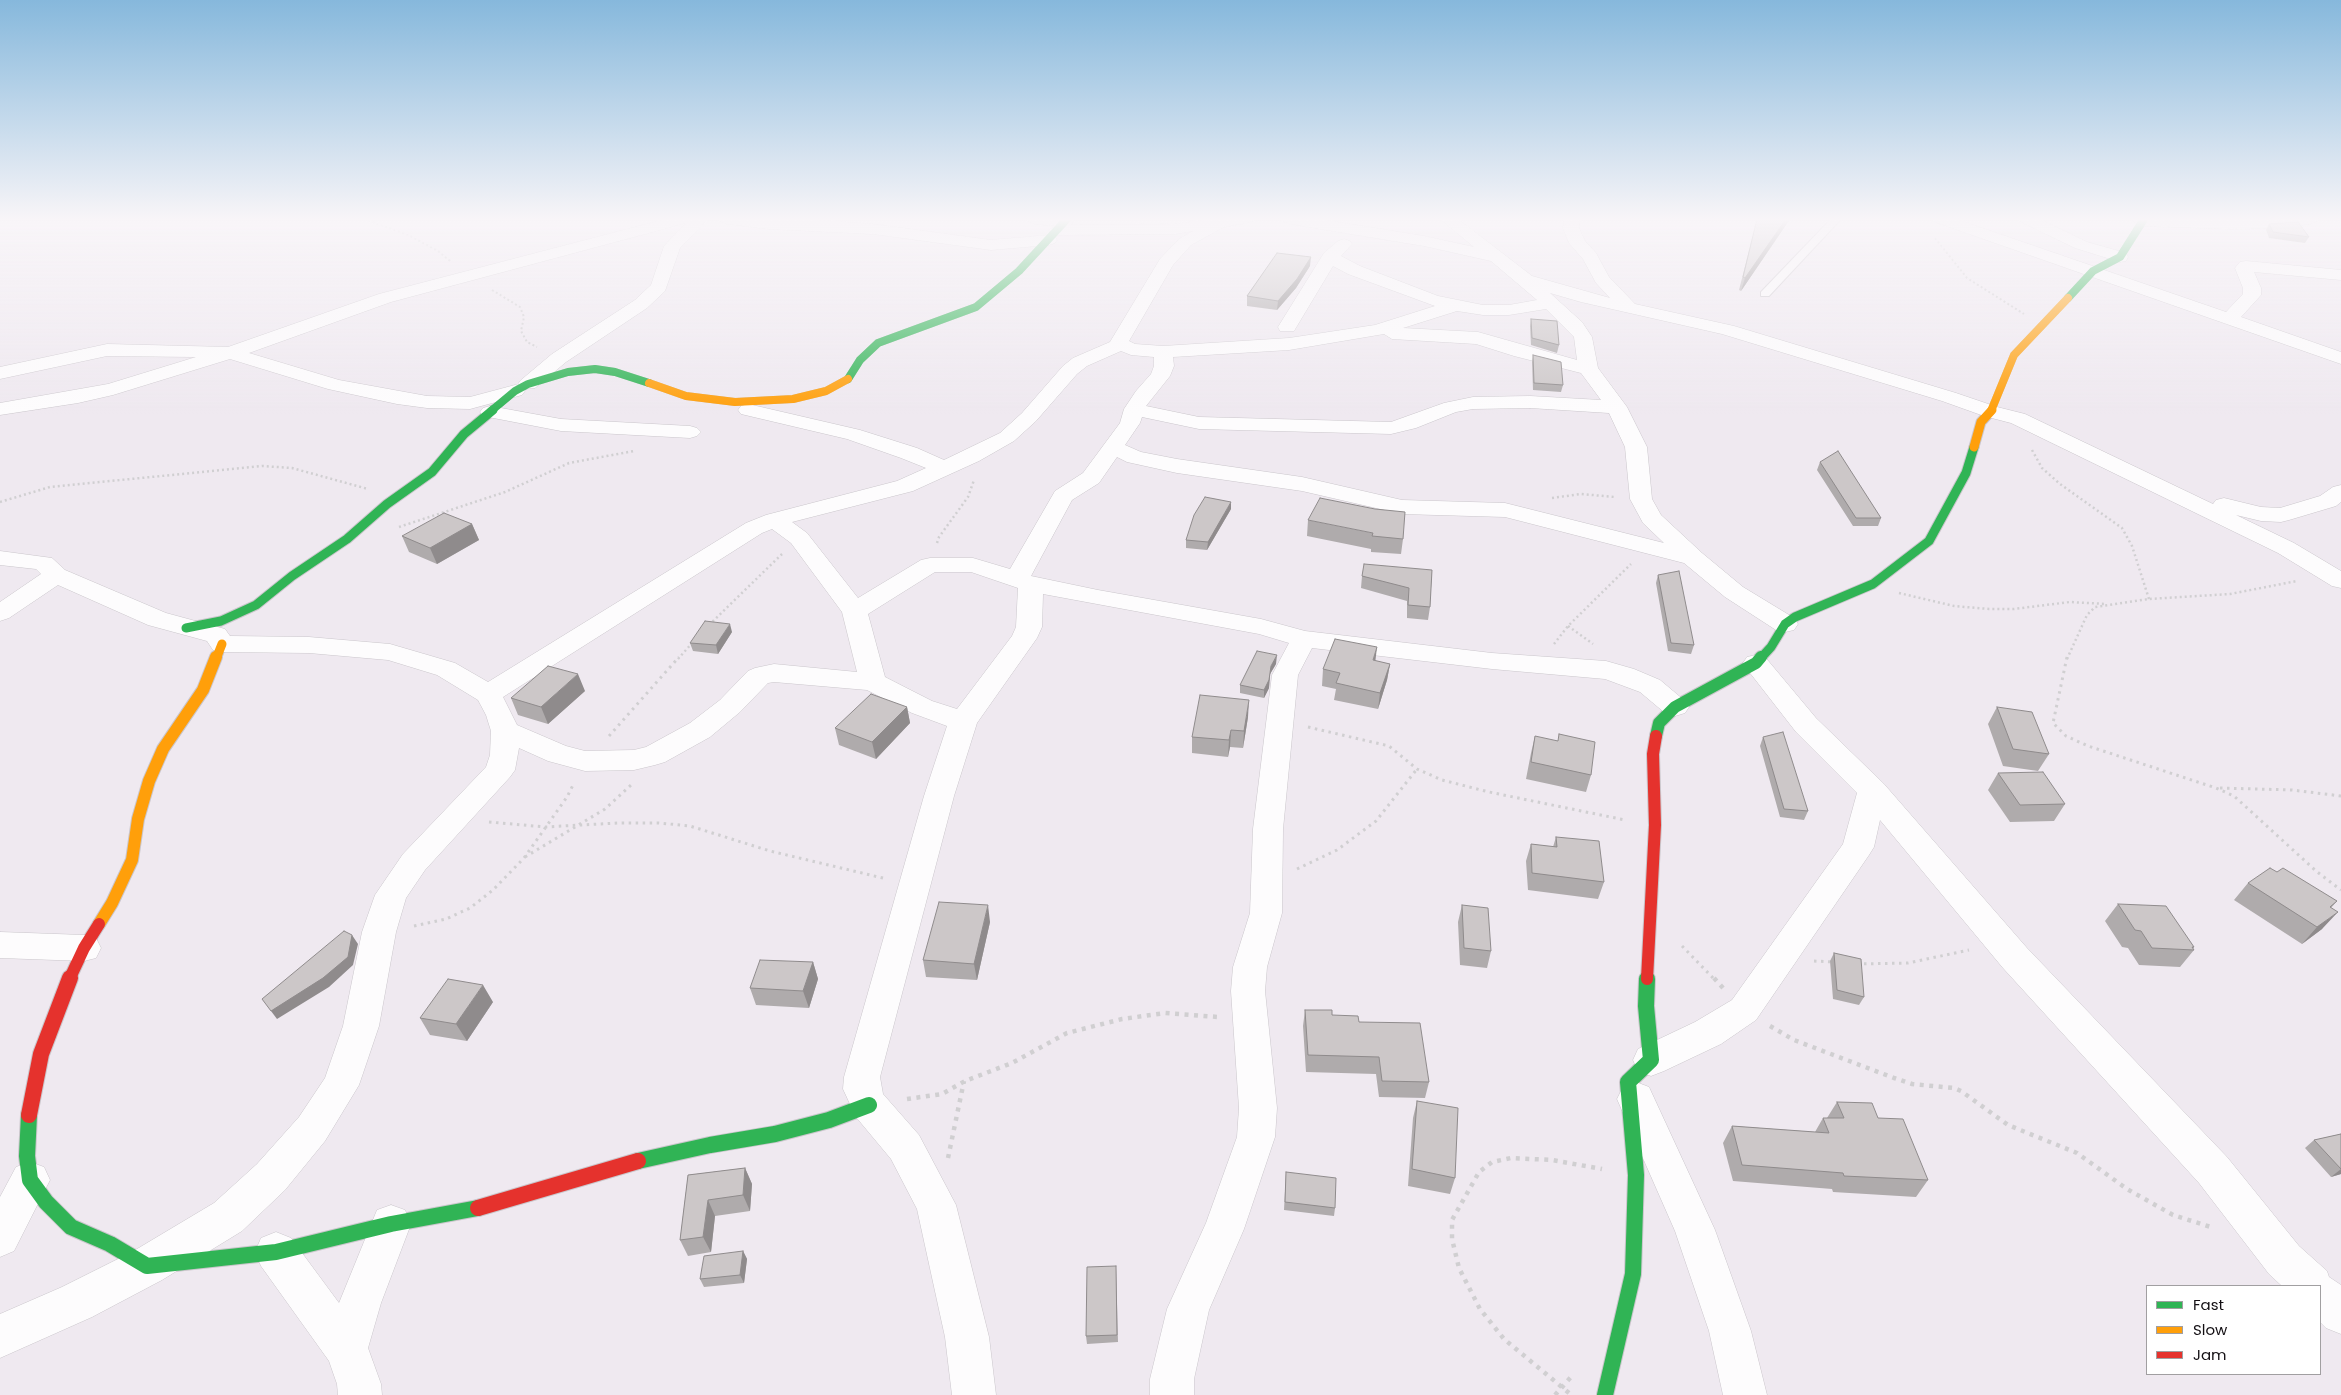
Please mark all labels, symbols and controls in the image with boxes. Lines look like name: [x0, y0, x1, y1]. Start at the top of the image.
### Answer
legend: [2146, 1285, 2321, 1375]
text: Fast: [2193, 1294, 2224, 1315]
text: Slow: [2193, 1319, 2227, 1340]
text: Jam: [2193, 1344, 2227, 1365]

